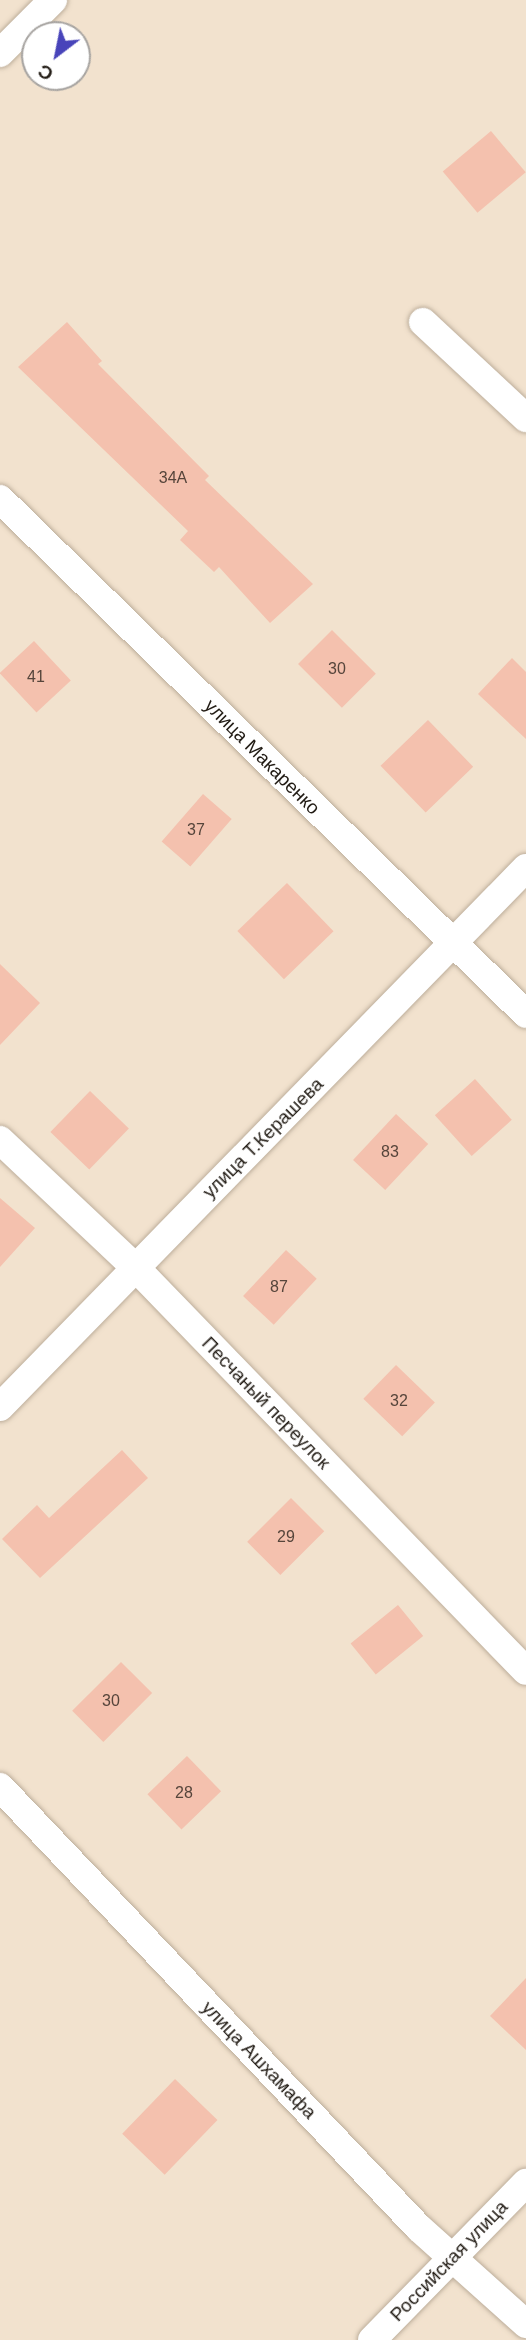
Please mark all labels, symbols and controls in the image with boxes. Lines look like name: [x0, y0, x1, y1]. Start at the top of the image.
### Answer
north arrow: [21, 21, 91, 91]
text: С: [34, 60, 57, 85]
house number: 34А: [159, 468, 187, 488]
house number: 30: [328, 659, 346, 679]
house number: 41: [27, 667, 45, 687]
street label: улица Макаренко: [199, 694, 325, 820]
house number: 37: [187, 820, 205, 840]
street label: улица Т.Керашева: [198, 1073, 328, 1203]
house number: 83: [381, 1142, 399, 1162]
house number: 87: [270, 1277, 288, 1297]
street label: Песчаный переулок: [197, 1332, 335, 1474]
house number: 32: [390, 1391, 408, 1411]
house number: 29: [277, 1527, 295, 1547]
house number: 30: [102, 1691, 120, 1711]
house number: 28: [175, 1783, 193, 1803]
street label: улица Ашхамафа: [197, 1996, 321, 2124]
street label: Российская улица: [385, 2196, 513, 2326]

